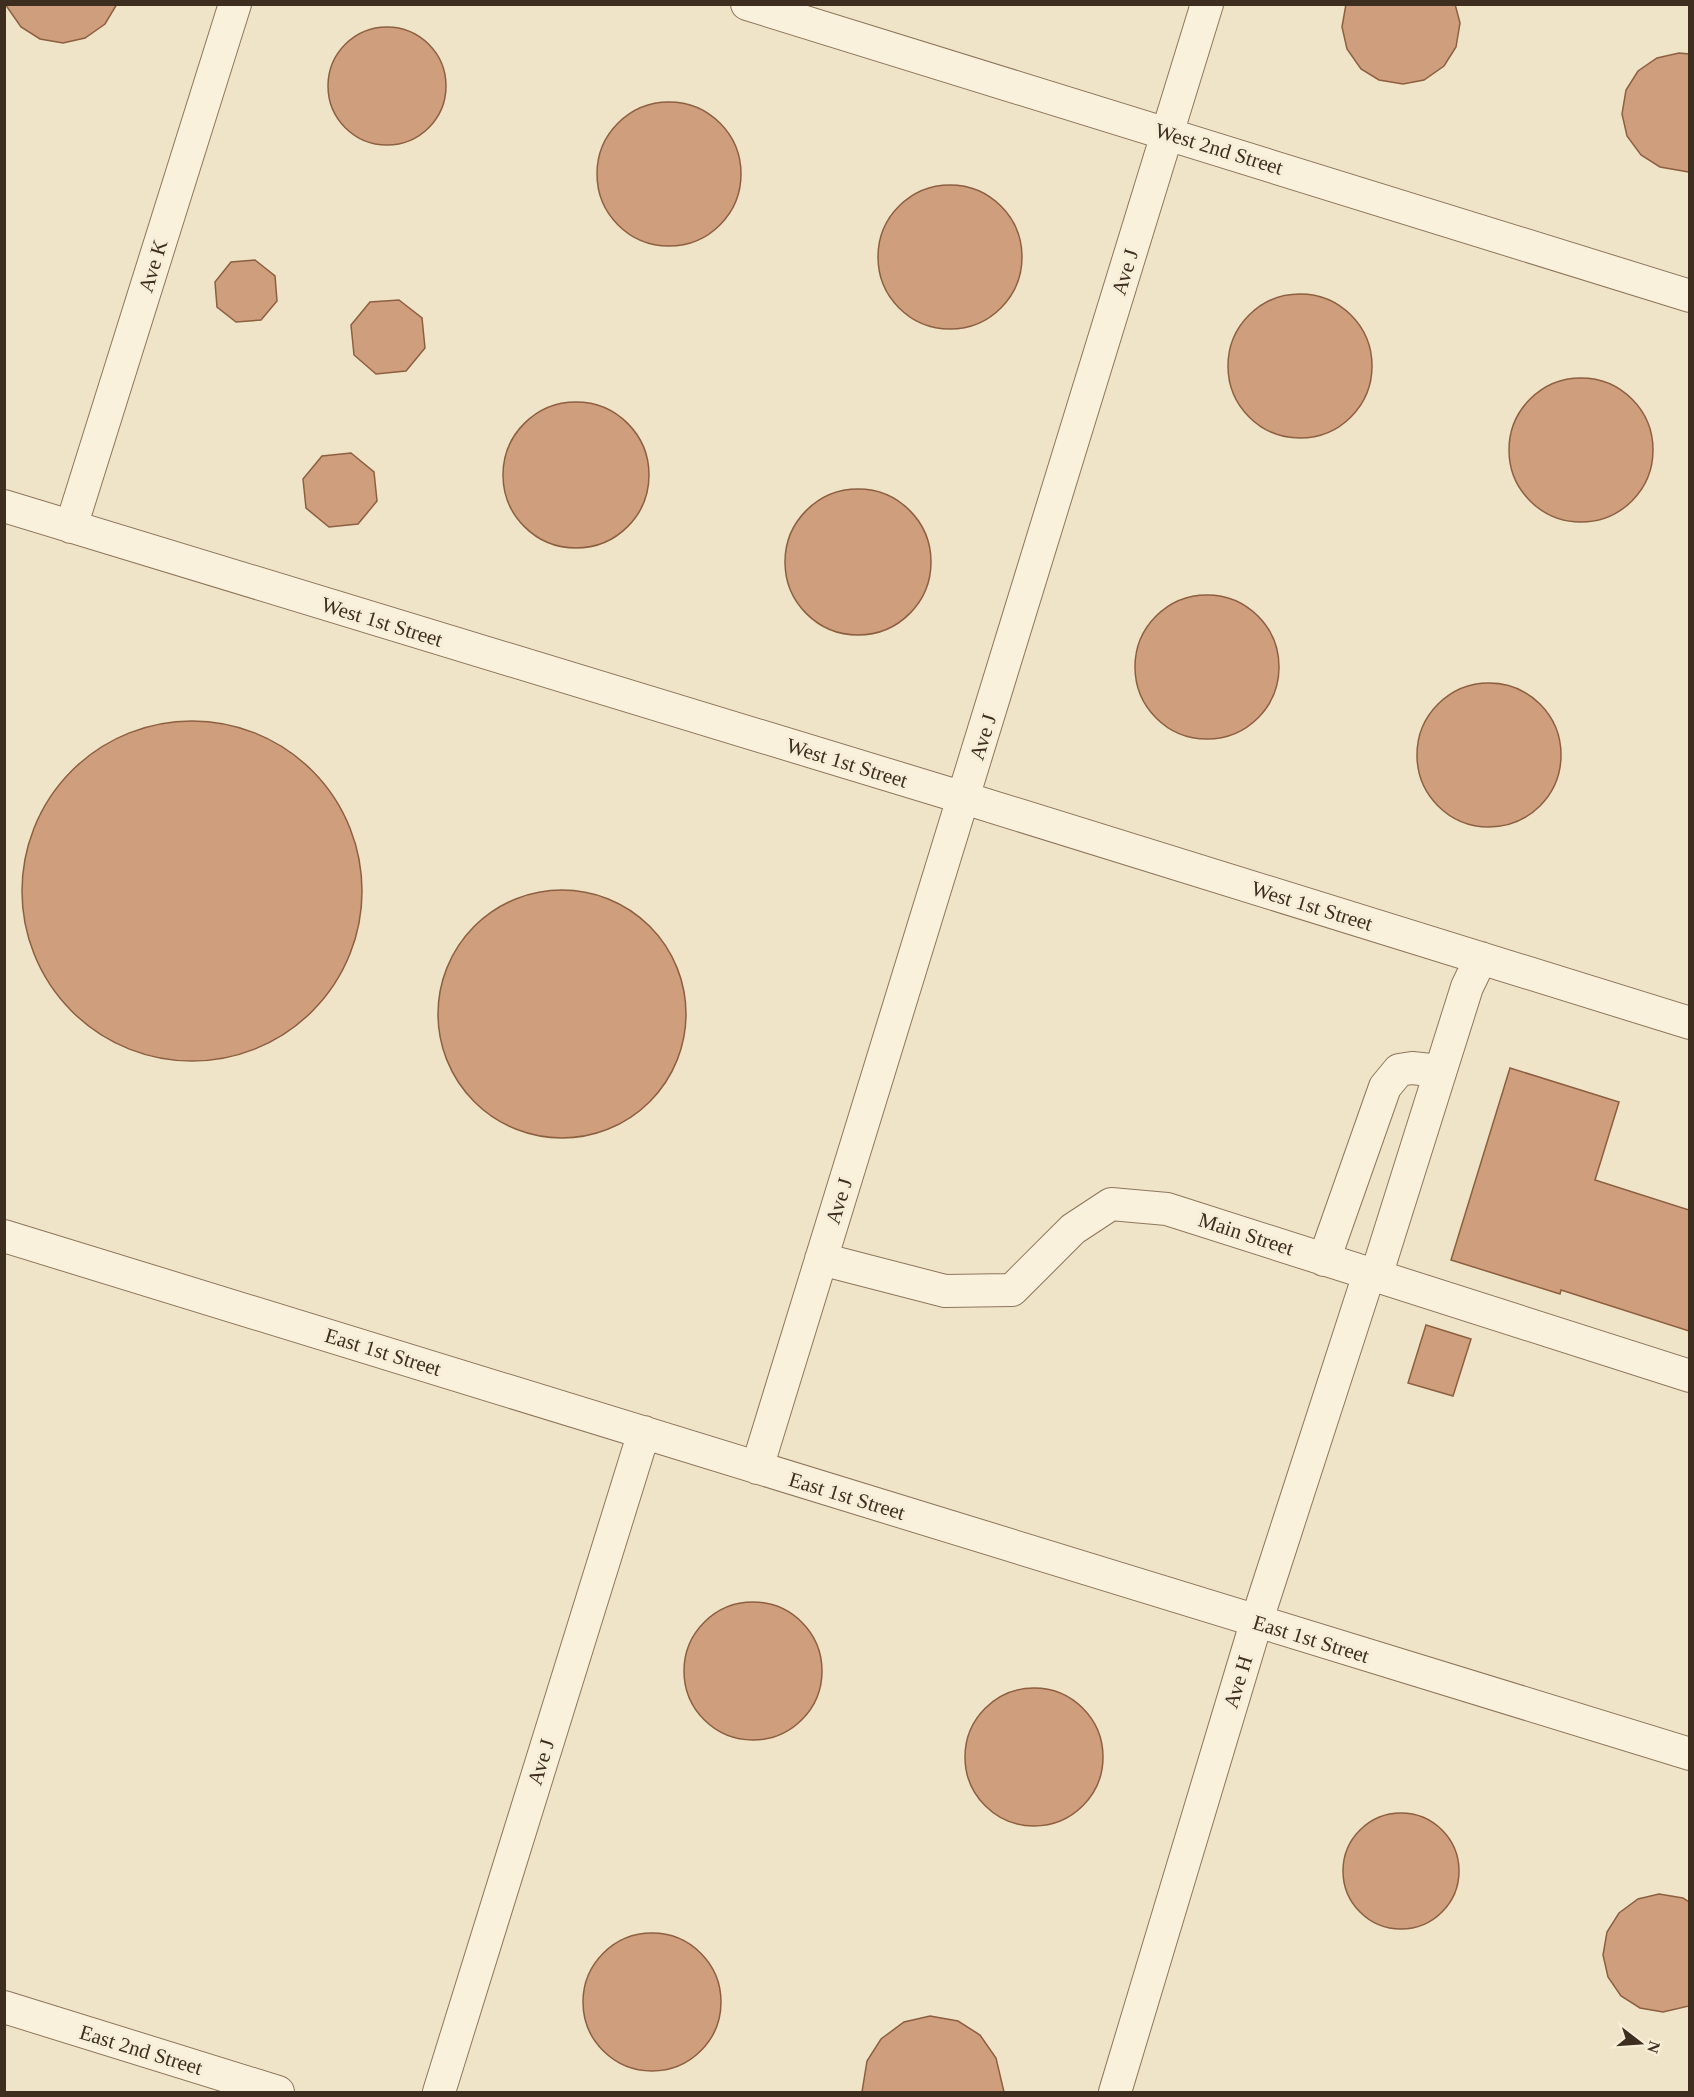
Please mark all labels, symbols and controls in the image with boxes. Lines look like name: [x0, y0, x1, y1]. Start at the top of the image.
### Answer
street label: West 2nd Street: [1152, 118, 1286, 180]
street label: Ave K: [134, 237, 172, 295]
street label: Ave J: [1107, 246, 1143, 298]
street label: West 1st Street: [318, 592, 446, 652]
street label: Ave J: [965, 711, 1001, 763]
street label: West 1st Street: [783, 733, 911, 793]
street label: West 1st Street: [1248, 876, 1376, 936]
street label: Ave J: [821, 1175, 857, 1227]
street label: Main Street: [1195, 1207, 1297, 1261]
street label: East 1st Street: [322, 1323, 444, 1381]
street label: East 1st Street: [786, 1467, 908, 1525]
street label: East 1st Street: [1250, 1610, 1372, 1668]
street label: Ave H: [1219, 1653, 1257, 1711]
street label: Ave J: [523, 1736, 559, 1788]
north arrow: [1610, 2013, 1670, 2073]
street label: East 2nd Street: [77, 2020, 205, 2080]
text: N: [1644, 2039, 1664, 2056]

